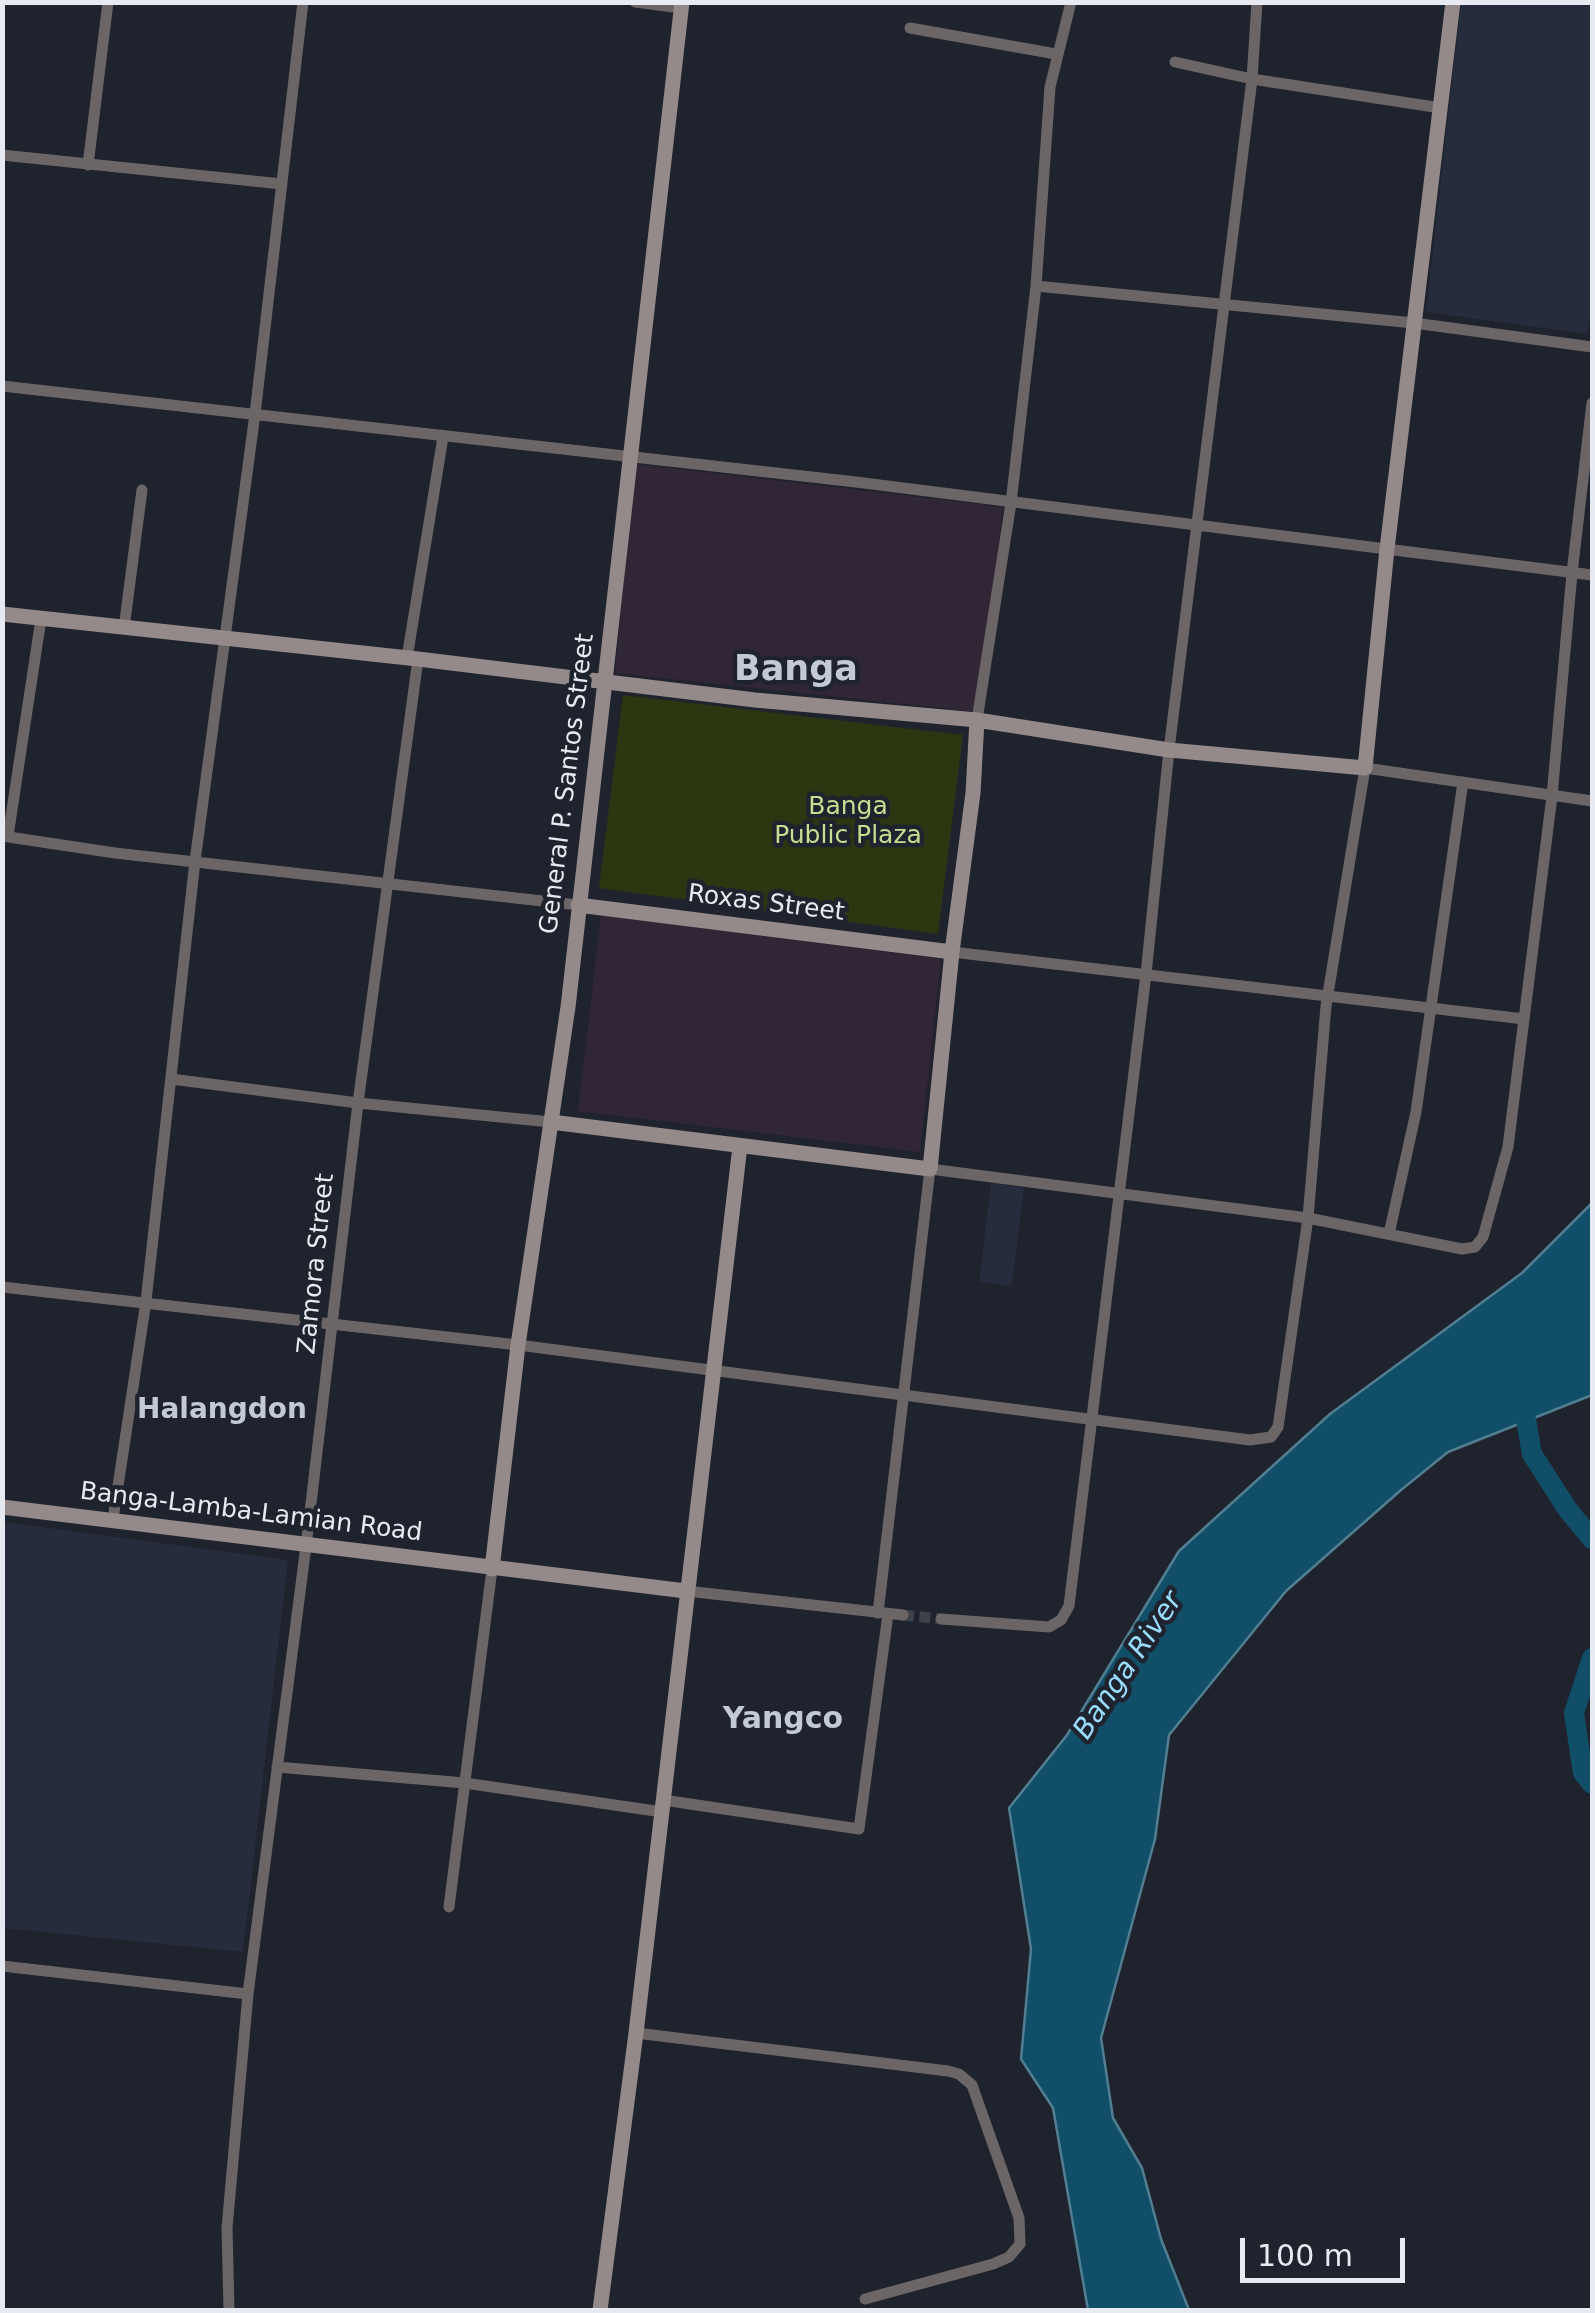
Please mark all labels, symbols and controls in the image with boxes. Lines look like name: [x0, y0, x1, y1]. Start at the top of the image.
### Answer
street label: General P. Santos Street: [535, 632, 601, 936]
district label: Banga: [734, 650, 858, 692]
park label: Banga Public Plaza: [774, 792, 922, 851]
street label: Roxas Street: [686, 879, 846, 929]
street label: Zamora Street: [293, 1172, 341, 1356]
district label: Halangdon: [137, 1394, 307, 1428]
street label: Banga-Lamba-Lamian Road: [78, 1477, 424, 1549]
water label: Banga River: [1067, 1586, 1191, 1746]
district label: Yangco: [723, 1702, 843, 1738]
scale bar: [1245, 2218, 1410, 2280]
text: 100 m: [1257, 2238, 1353, 2273]

